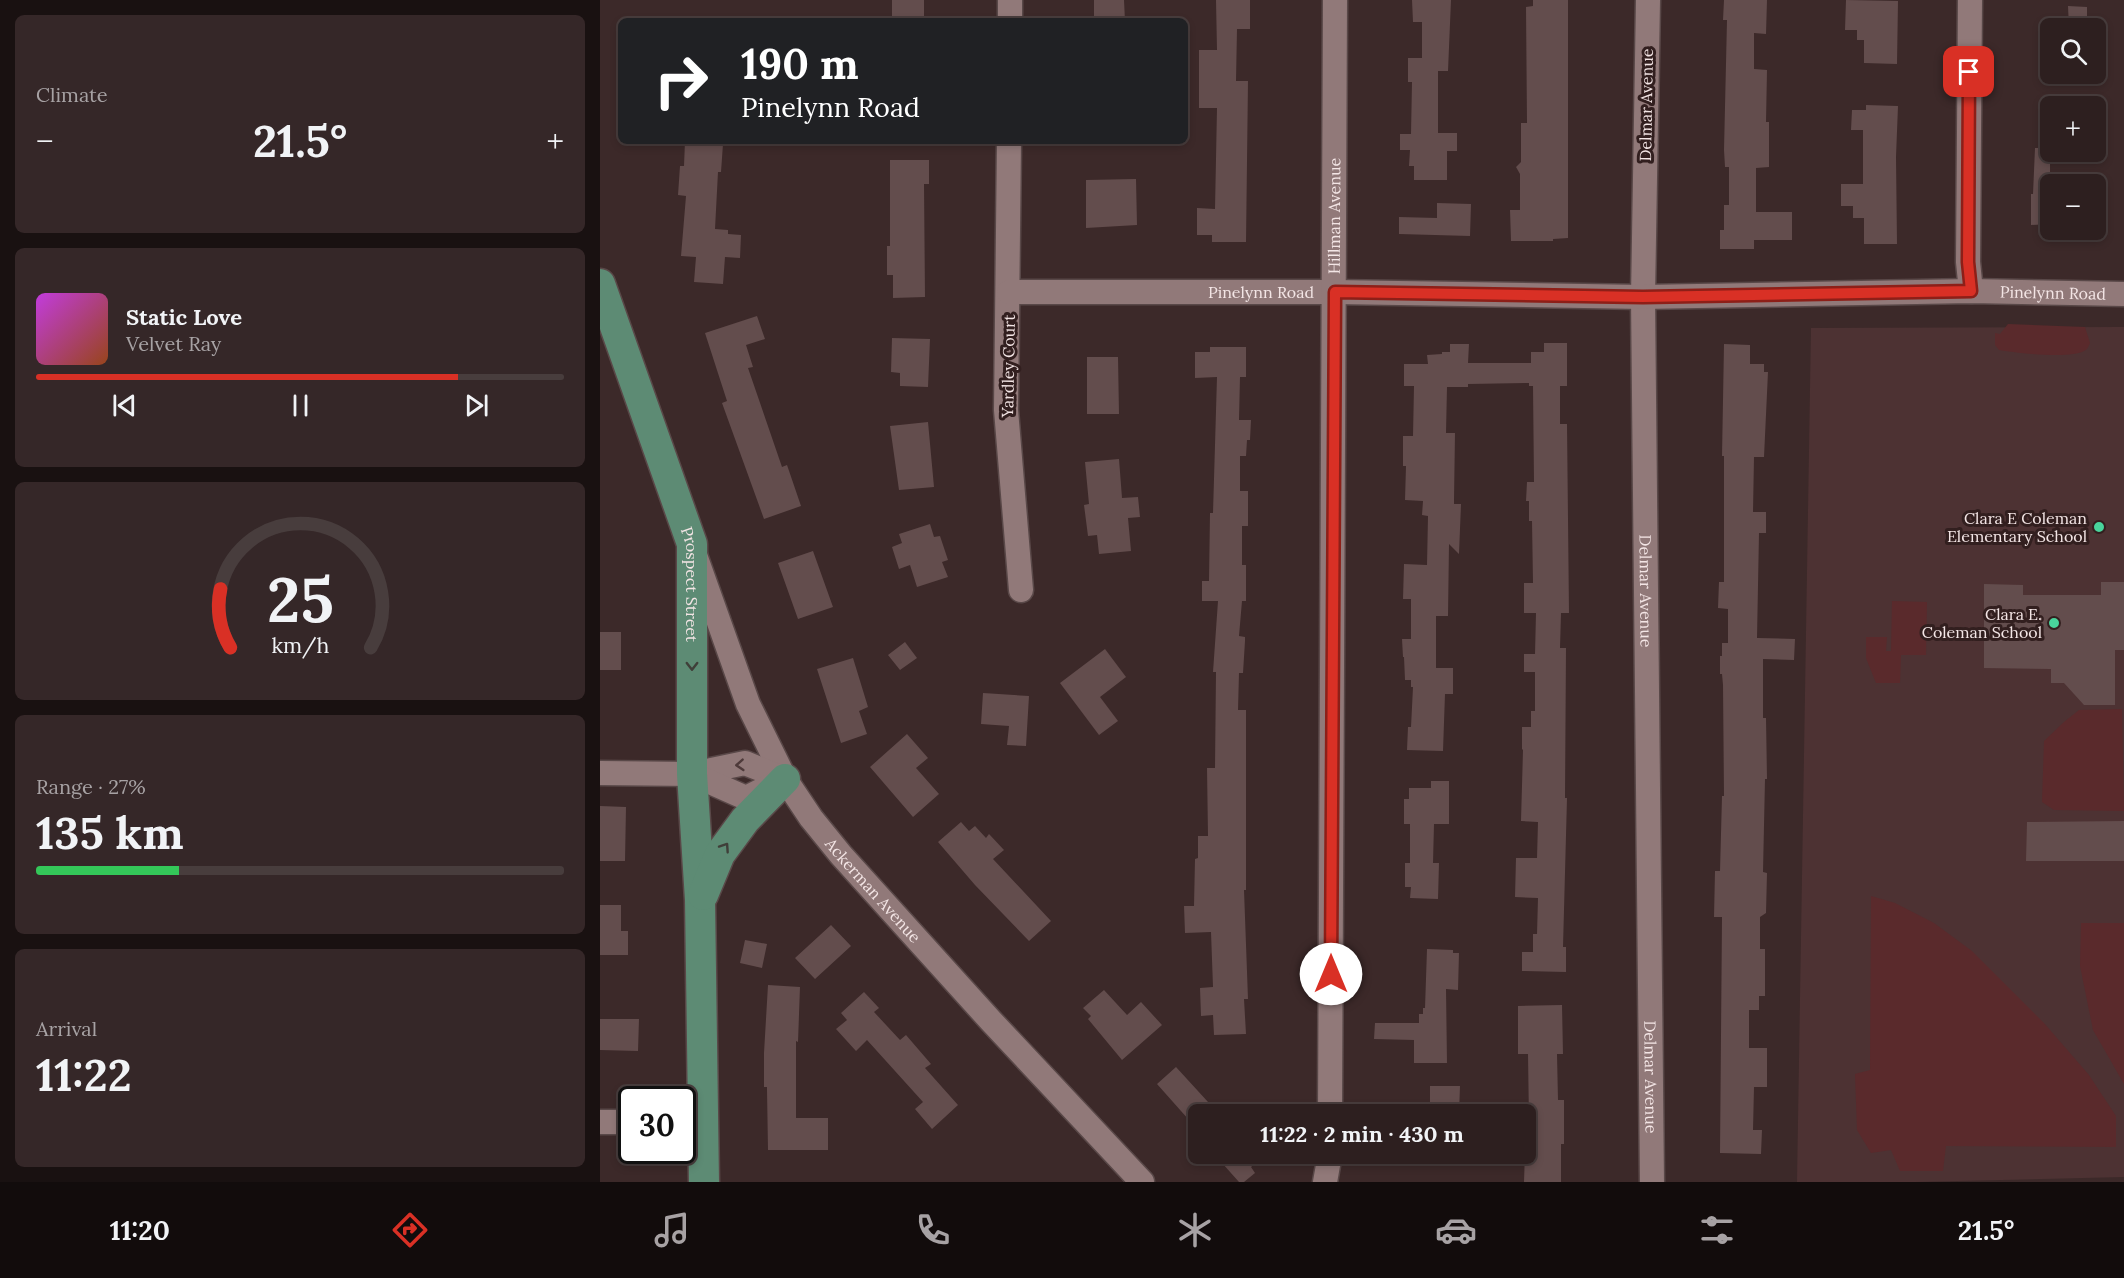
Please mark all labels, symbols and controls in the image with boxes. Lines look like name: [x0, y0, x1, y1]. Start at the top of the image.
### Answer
map controls: [2040, 18, 2106, 240]
button: search: [2040, 18, 2106, 84]
text: 190 m: [741, 37, 859, 91]
icon: right: [642, 42, 720, 120]
pin: [1943, 46, 1994, 97]
street label: Delmar Avenue: [1635, 48, 1657, 162]
icon: arrive: [1952, 55, 1985, 88]
text: Climate: [36, 82, 108, 107]
text: Pinelynn Road: [741, 90, 920, 124]
button: +: [2040, 96, 2106, 162]
text: 21.5°: [253, 112, 347, 169]
text: −: [36, 120, 54, 162]
text: +: [546, 120, 564, 162]
street label: Hillman Avenue: [1324, 157, 1344, 274]
button: −: [2040, 174, 2106, 240]
street label: Pinelynn Road: [1208, 282, 1315, 302]
street label: Pinelynn Road: [2000, 282, 2107, 304]
text: Static Love: [126, 303, 242, 331]
street label: Yardley Court: [997, 314, 1019, 419]
text: Velvet Ray: [126, 331, 221, 356]
icon: previous: [108, 389, 141, 422]
icon: pause: [284, 389, 317, 422]
icon: next: [460, 389, 493, 422]
place label: Clara E Coleman Elementary School: [1947, 508, 2087, 546]
marker: Clara E Coleman Elementary School: [2092, 520, 2106, 534]
street label: Prospect Street: [677, 524, 702, 643]
street label: Delmar Avenue: [1635, 534, 1657, 648]
text: 25: [267, 559, 333, 639]
place label: Clara E. Coleman School: [1922, 604, 2042, 642]
marker: Clara E. Coleman School: [2047, 616, 2061, 630]
text: km/h: [271, 631, 329, 659]
one-way arrow: [686, 661, 698, 670]
one-way arrow: [735, 759, 744, 772]
text: Range · 27%: [36, 774, 146, 799]
text: 135 km: [36, 804, 184, 861]
street label: Ackerman Avenue: [821, 833, 925, 947]
one-way arrow: [718, 843, 729, 854]
position arrow: [1299, 942, 1363, 1006]
text: Arrival: [36, 1016, 97, 1041]
street label: Delmar Avenue: [1640, 1020, 1662, 1134]
text: 11:22: [36, 1046, 132, 1103]
speed limit sign: 30: [618, 1086, 696, 1164]
text: 11:22 · 2 min · 430 m: [1260, 1120, 1464, 1148]
icon: directions: [389, 1209, 431, 1251]
icon: music: [651, 1209, 693, 1251]
icon: phone: [912, 1209, 954, 1251]
icon: climate: [1174, 1209, 1216, 1251]
icon: car: [1435, 1209, 1477, 1251]
icon: filters: [1696, 1209, 1738, 1251]
text: 11:20: [110, 1213, 170, 1247]
text: 21.5°: [1958, 1213, 2014, 1247]

